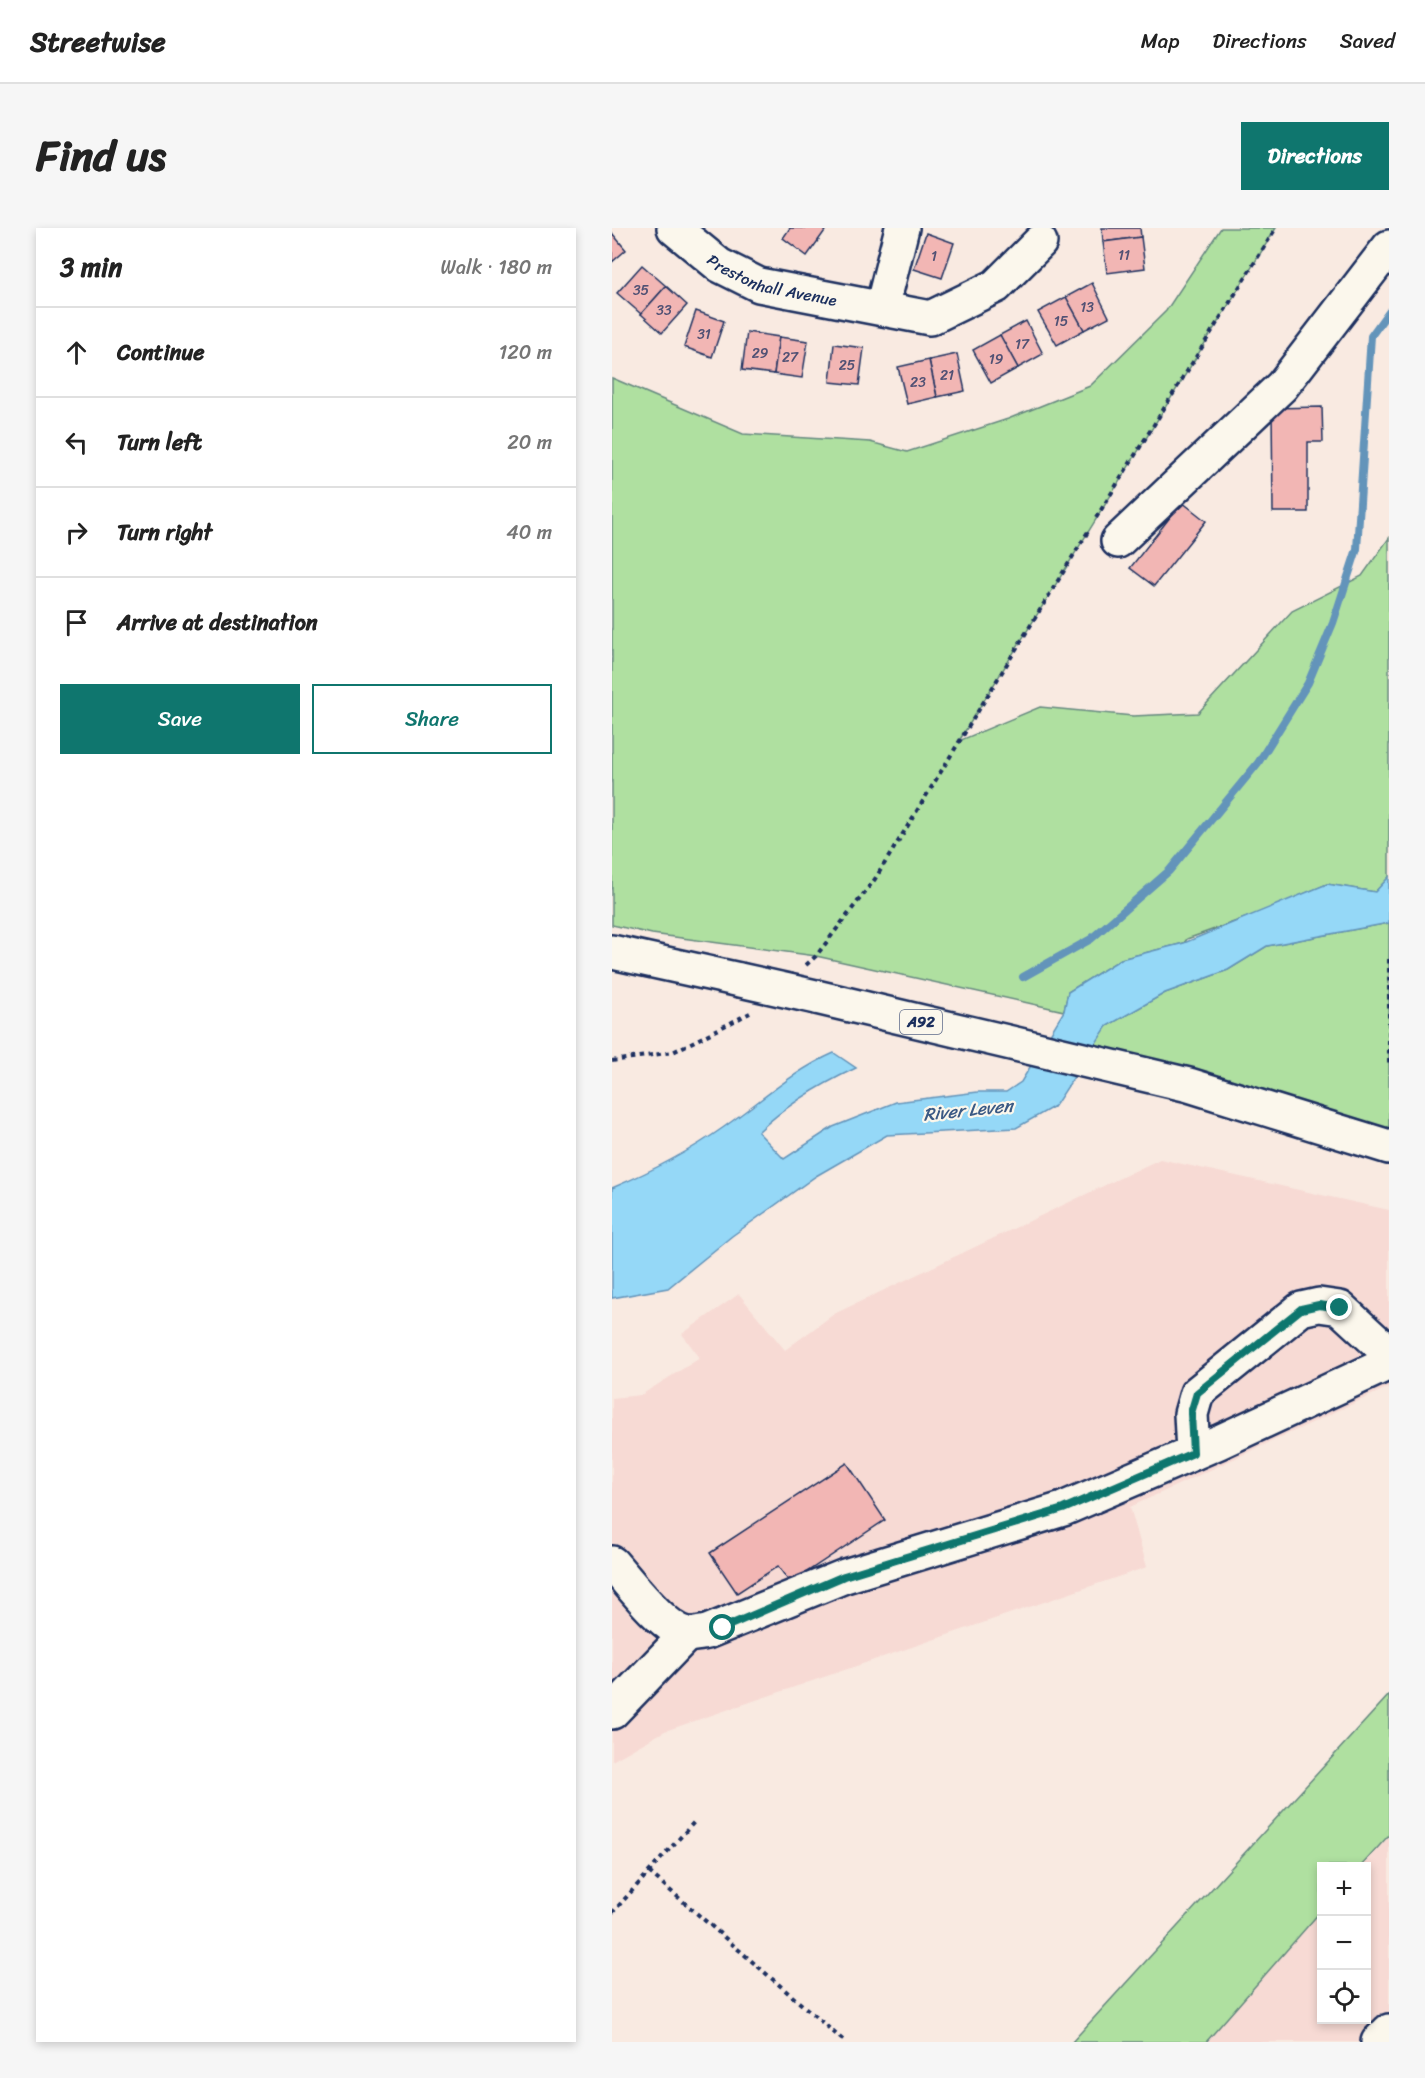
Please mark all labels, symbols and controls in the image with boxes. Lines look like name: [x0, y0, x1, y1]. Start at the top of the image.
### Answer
text: Streetwise: [30, 17, 166, 66]
text: Map: [1141, 22, 1179, 60]
text: Directions: [1212, 22, 1307, 60]
text: Saved: [1340, 22, 1395, 60]
text: Find us: [36, 119, 166, 193]
button: Directions: [1241, 122, 1389, 190]
house number: 11: [1118, 243, 1130, 268]
text: 3 min: [60, 244, 122, 290]
house number: 1: [931, 244, 937, 269]
street label: Prestonhall Avenue: [700, 246, 840, 314]
text: Walk · 180 m: [441, 250, 552, 285]
house number: 35: [633, 278, 650, 303]
house number: 13: [1080, 295, 1094, 320]
house number: 33: [656, 298, 672, 323]
house number: 15: [1054, 309, 1069, 334]
house number: 31: [697, 322, 711, 347]
house number: 17: [1015, 332, 1030, 357]
text: Continue: [117, 333, 205, 372]
text: 120 m: [499, 335, 552, 370]
icon: ahead: [60, 336, 93, 369]
house number: 29: [752, 341, 769, 366]
house number: 27: [782, 345, 799, 370]
house number: 19: [989, 347, 1004, 372]
house number: 25: [839, 353, 856, 378]
house number: 21: [940, 363, 954, 388]
house number: 23: [910, 370, 926, 395]
text: Turn left: [117, 423, 202, 462]
text: 20 m: [507, 425, 552, 460]
icon: left: [60, 426, 93, 459]
text: Turn right: [117, 513, 212, 552]
text: 40 m: [506, 515, 552, 550]
icon: right: [60, 516, 93, 549]
text: Arrive at destination: [117, 603, 318, 642]
icon: arrive: [60, 606, 93, 639]
button: Save: [60, 684, 300, 754]
button: Share: [312, 684, 552, 754]
road number: A92: [900, 1010, 942, 1034]
water label: River Leven: [922, 1089, 1017, 1131]
route end: [1326, 1294, 1352, 1320]
route start: [709, 1614, 735, 1640]
map controls: [1317, 1862, 1371, 2024]
button: +: [1317, 1862, 1371, 1916]
button: −: [1317, 1916, 1371, 1970]
button: locate: [1317, 1970, 1371, 2024]

